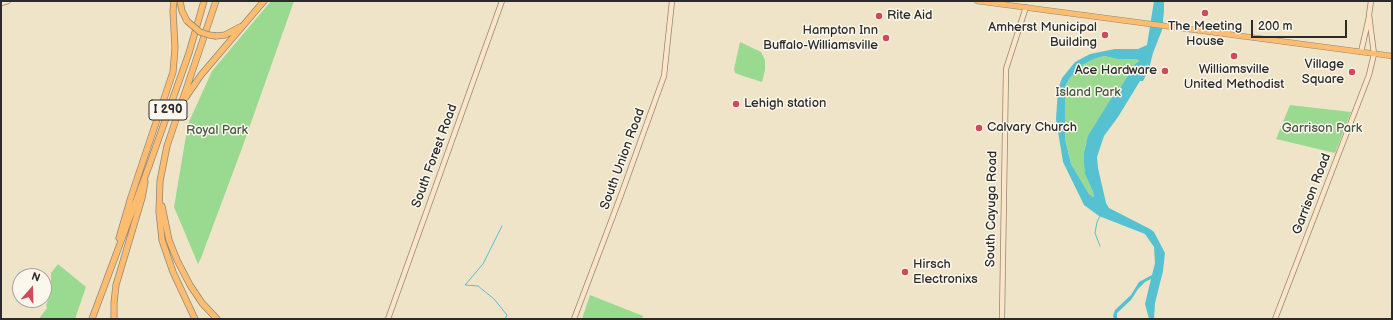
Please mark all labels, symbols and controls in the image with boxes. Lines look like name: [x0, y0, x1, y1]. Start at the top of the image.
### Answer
place label: Rite Aid: [887, 8, 933, 24]
marker: The Meeting House: [1200, 8, 1210, 18]
marker: Rite Aid: [874, 11, 884, 21]
scale bar: [1253, 12, 1349, 38]
place label: The Meeting House: [1168, 19, 1242, 50]
text: 200 m: [1258, 19, 1292, 34]
place label: Amherst Municipal Building: [988, 20, 1097, 51]
place label: Hampton Inn Buffalo-Williamsville: [763, 23, 878, 54]
marker: Amherst Municipal Building: [1100, 30, 1110, 40]
marker: Hampton Inn Buffalo-Williamsville: [881, 33, 891, 43]
marker: Williamsville United Methodist: [1229, 51, 1239, 61]
place label: Village Square: [1302, 57, 1344, 88]
place label: Williamsville United Methodist: [1184, 62, 1284, 93]
place label: Ace Hardware: [1075, 63, 1157, 79]
marker: Ace Hardware: [1160, 66, 1170, 76]
marker: Village Square: [1347, 67, 1357, 77]
park label: Island Park: [1056, 85, 1120, 101]
place label: Lehigh station: [744, 96, 826, 112]
marker: Lehigh station: [731, 99, 741, 109]
road number: I 290: [149, 100, 187, 120]
street label: South Forest Road: [409, 102, 461, 210]
street label: South Union Road: [597, 106, 649, 212]
place label: Calvary Church: [987, 120, 1077, 136]
park label: Garrison Park: [1282, 121, 1362, 137]
park label: Royal Park: [186, 123, 248, 139]
marker: Calvary Church: [974, 123, 984, 133]
street label: South Cayuga Road: [983, 151, 1001, 267]
street label: Garrison Road: [1289, 151, 1335, 237]
place label: Hirsch Electronixs: [913, 257, 978, 288]
marker: Hirsch Electronixs: [900, 267, 910, 277]
north arrow: [12, 268, 52, 308]
text: N: [30, 270, 42, 285]

